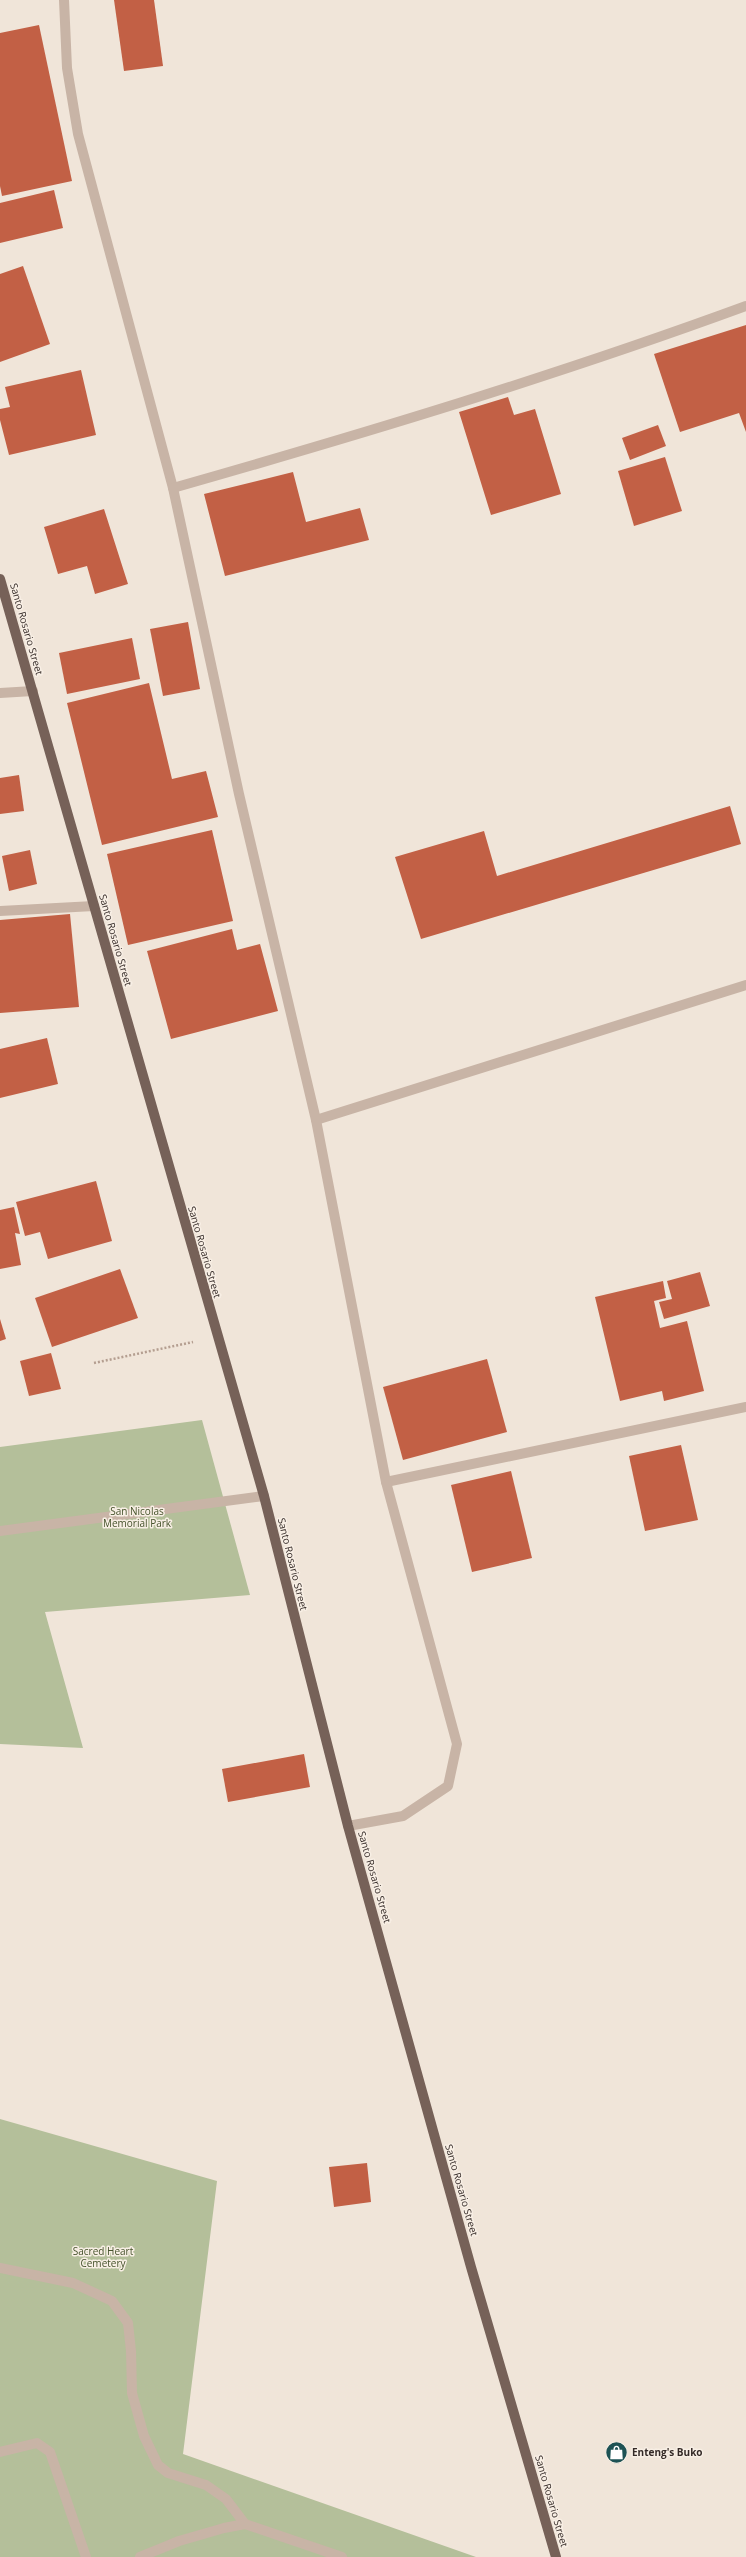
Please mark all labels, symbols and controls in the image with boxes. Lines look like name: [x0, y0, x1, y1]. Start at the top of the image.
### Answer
street label: Santo Rosario Street: [7, 581, 47, 677]
street label: Santo Rosario Street: [96, 892, 136, 988]
street label: Santo Rosario Street: [185, 1204, 225, 1300]
park label: San Nicolas Memorial Park: [103, 1504, 172, 1530]
street label: Santo Rosario Street: [275, 1516, 311, 1612]
street label: Santo Rosario Street: [355, 1829, 395, 1925]
street label: Santo Rosario Street: [442, 2142, 482, 2238]
park label: Sacred Heart Cemetery: [73, 2244, 134, 2270]
shop icon: Enteng's Buko: [604, 2439, 630, 2465]
place label: Enteng's Buko: [632, 2445, 703, 2459]
street label: Santo Rosario Street: [532, 2453, 572, 2549]

